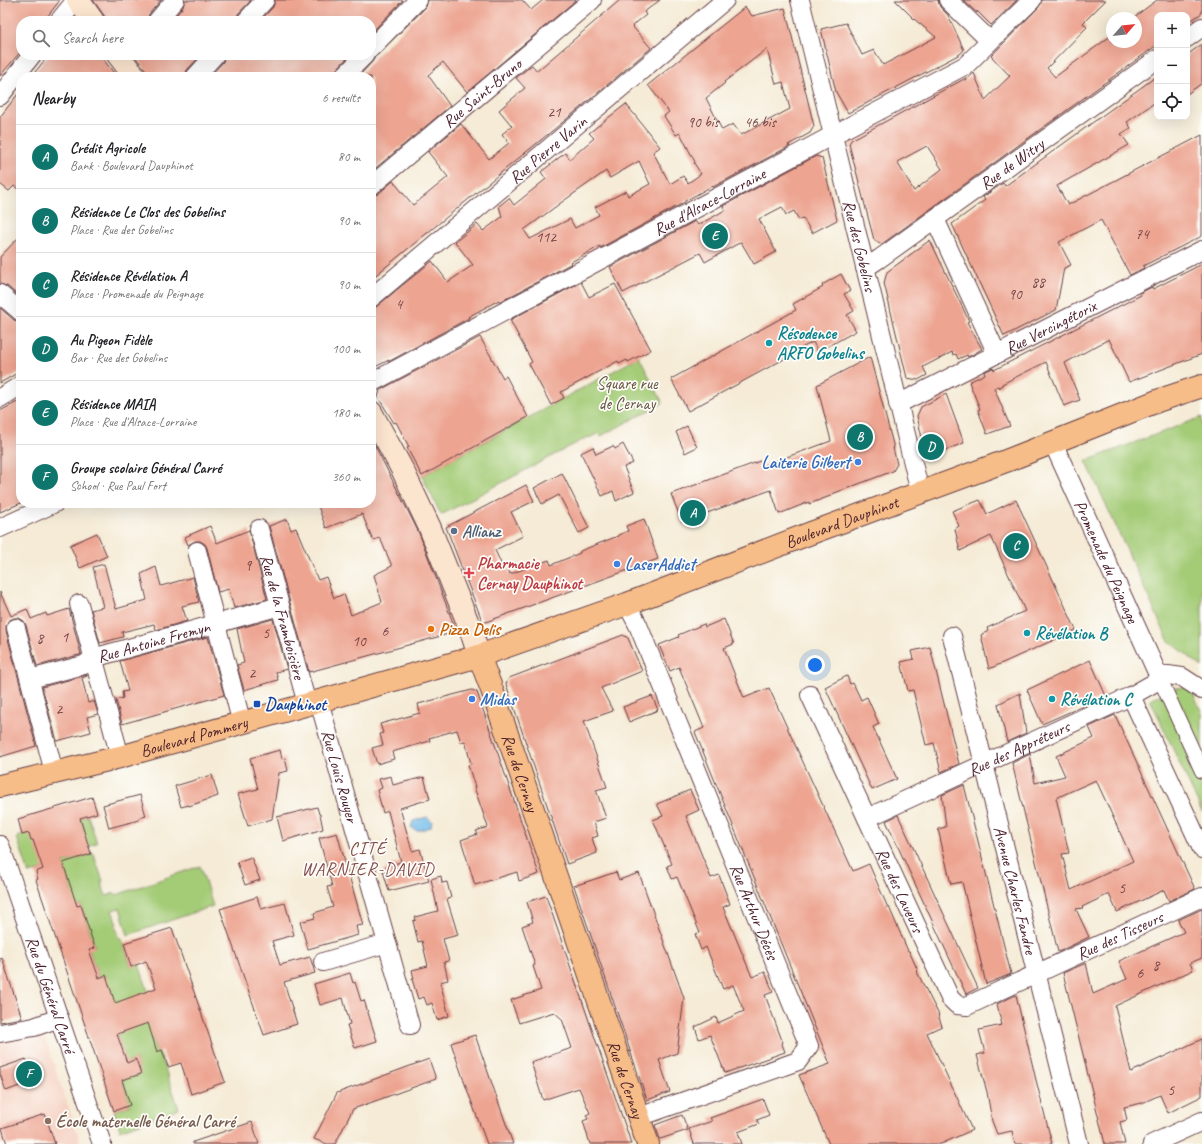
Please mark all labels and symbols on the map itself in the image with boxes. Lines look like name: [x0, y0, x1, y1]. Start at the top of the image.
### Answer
north arrow: [1106, 12, 1142, 48]
street label: Rue Saint-Bruno: [438, 53, 528, 132]
house number: 21: [547, 103, 562, 122]
street label: Rue Pierre Varin: [505, 110, 592, 188]
house number: 90 bis: [687, 113, 721, 132]
house number: 46 bis: [744, 113, 778, 132]
street label: Rue de Witry: [976, 133, 1049, 194]
street label: Rue d'Alsace-Lorraine: [650, 163, 770, 240]
street label: Rue des Gobelins: [838, 198, 881, 296]
pin: E: [702, 221, 728, 251]
house number: 74: [1135, 225, 1150, 244]
house number: 112: [536, 228, 557, 247]
house number: 88: [1031, 273, 1046, 292]
house number: 90: [1008, 285, 1023, 304]
house number: 4: [396, 295, 404, 314]
street label: Rue Vercingétorix: [1002, 295, 1101, 359]
place label: Résodence ARFO Gobelins: [777, 323, 866, 364]
marker: Résodence ARFO Gobelins: [764, 338, 774, 348]
park label: Square rue de Cernay: [597, 373, 659, 414]
pin: B: [847, 422, 873, 452]
pin: D: [918, 432, 944, 462]
place label: Laiterie Gilbert: [762, 452, 852, 473]
marker: Laiterie Gilbert: [853, 457, 863, 467]
street label: Boulevard Dauphinot: [782, 491, 903, 553]
street label: Promenade du Peignage: [1069, 497, 1144, 628]
pin: A: [680, 498, 706, 528]
place label: Allianz: [462, 521, 502, 542]
marker: Allianz: [449, 526, 459, 536]
pin: C: [1003, 531, 1029, 561]
street label: Rue de la Framboisière: [255, 552, 310, 683]
place label: Pharmacie Cernay Dauphinot: [477, 553, 585, 594]
place label: LaserAddict: [625, 554, 697, 575]
house number: 9: [245, 556, 253, 575]
marker: LaserAddict: [612, 559, 622, 569]
marker: Pharmacie Cernay Dauphinot: [464, 568, 474, 578]
street label: Rue Antoine Fremyn: [95, 616, 214, 667]
place label: Pizza Delis: [439, 619, 502, 640]
house number: 6: [382, 622, 390, 641]
place label: Révélation B: [1035, 623, 1110, 644]
house number: 5: [263, 624, 271, 643]
marker: Pizza Delis: [426, 624, 436, 634]
house number: 1: [62, 628, 70, 647]
marker: Révélation B: [1022, 628, 1032, 638]
house number: 8: [37, 629, 45, 648]
house number: 10: [352, 632, 367, 651]
your location: [805, 655, 825, 675]
house number: 2: [249, 664, 257, 683]
place label: Midas: [480, 689, 518, 710]
place label: Révélation C: [1060, 689, 1135, 710]
place label: Dauphinot: [265, 694, 328, 715]
marker: Midas: [467, 694, 477, 704]
marker: Révélation C: [1047, 694, 1057, 704]
marker: Dauphinot: [252, 699, 262, 709]
house number: 2: [56, 700, 64, 719]
street label: Boulevard Pommery: [138, 711, 251, 762]
street label: Rue des Appréteurs: [965, 715, 1075, 781]
street label: Rue Louis Rouyer: [317, 727, 363, 827]
street label: Rue de Cernay: [497, 731, 543, 816]
street label: Avenue Charles Fandre: [989, 824, 1041, 958]
district label: CITÉ WARNIER-DAVID: [301, 837, 435, 880]
street label: Rue des Laveurs: [871, 845, 929, 937]
street label: Rue Arthur Décès: [725, 861, 784, 965]
house number: 5: [1119, 879, 1127, 898]
street label: Rue des Tisseurs: [1073, 906, 1168, 965]
street label: Rue du Général Carré: [21, 934, 81, 1058]
house number: 8: [1153, 956, 1161, 975]
house number: 6: [1137, 964, 1145, 983]
street label: Rue de Cernay: [602, 1038, 649, 1122]
pin: F: [16, 1059, 42, 1089]
house number: 5: [1168, 1081, 1176, 1100]
place label: École maternelle Général Carré: [56, 1111, 237, 1132]
marker: École maternelle Général Carré: [43, 1116, 53, 1126]

